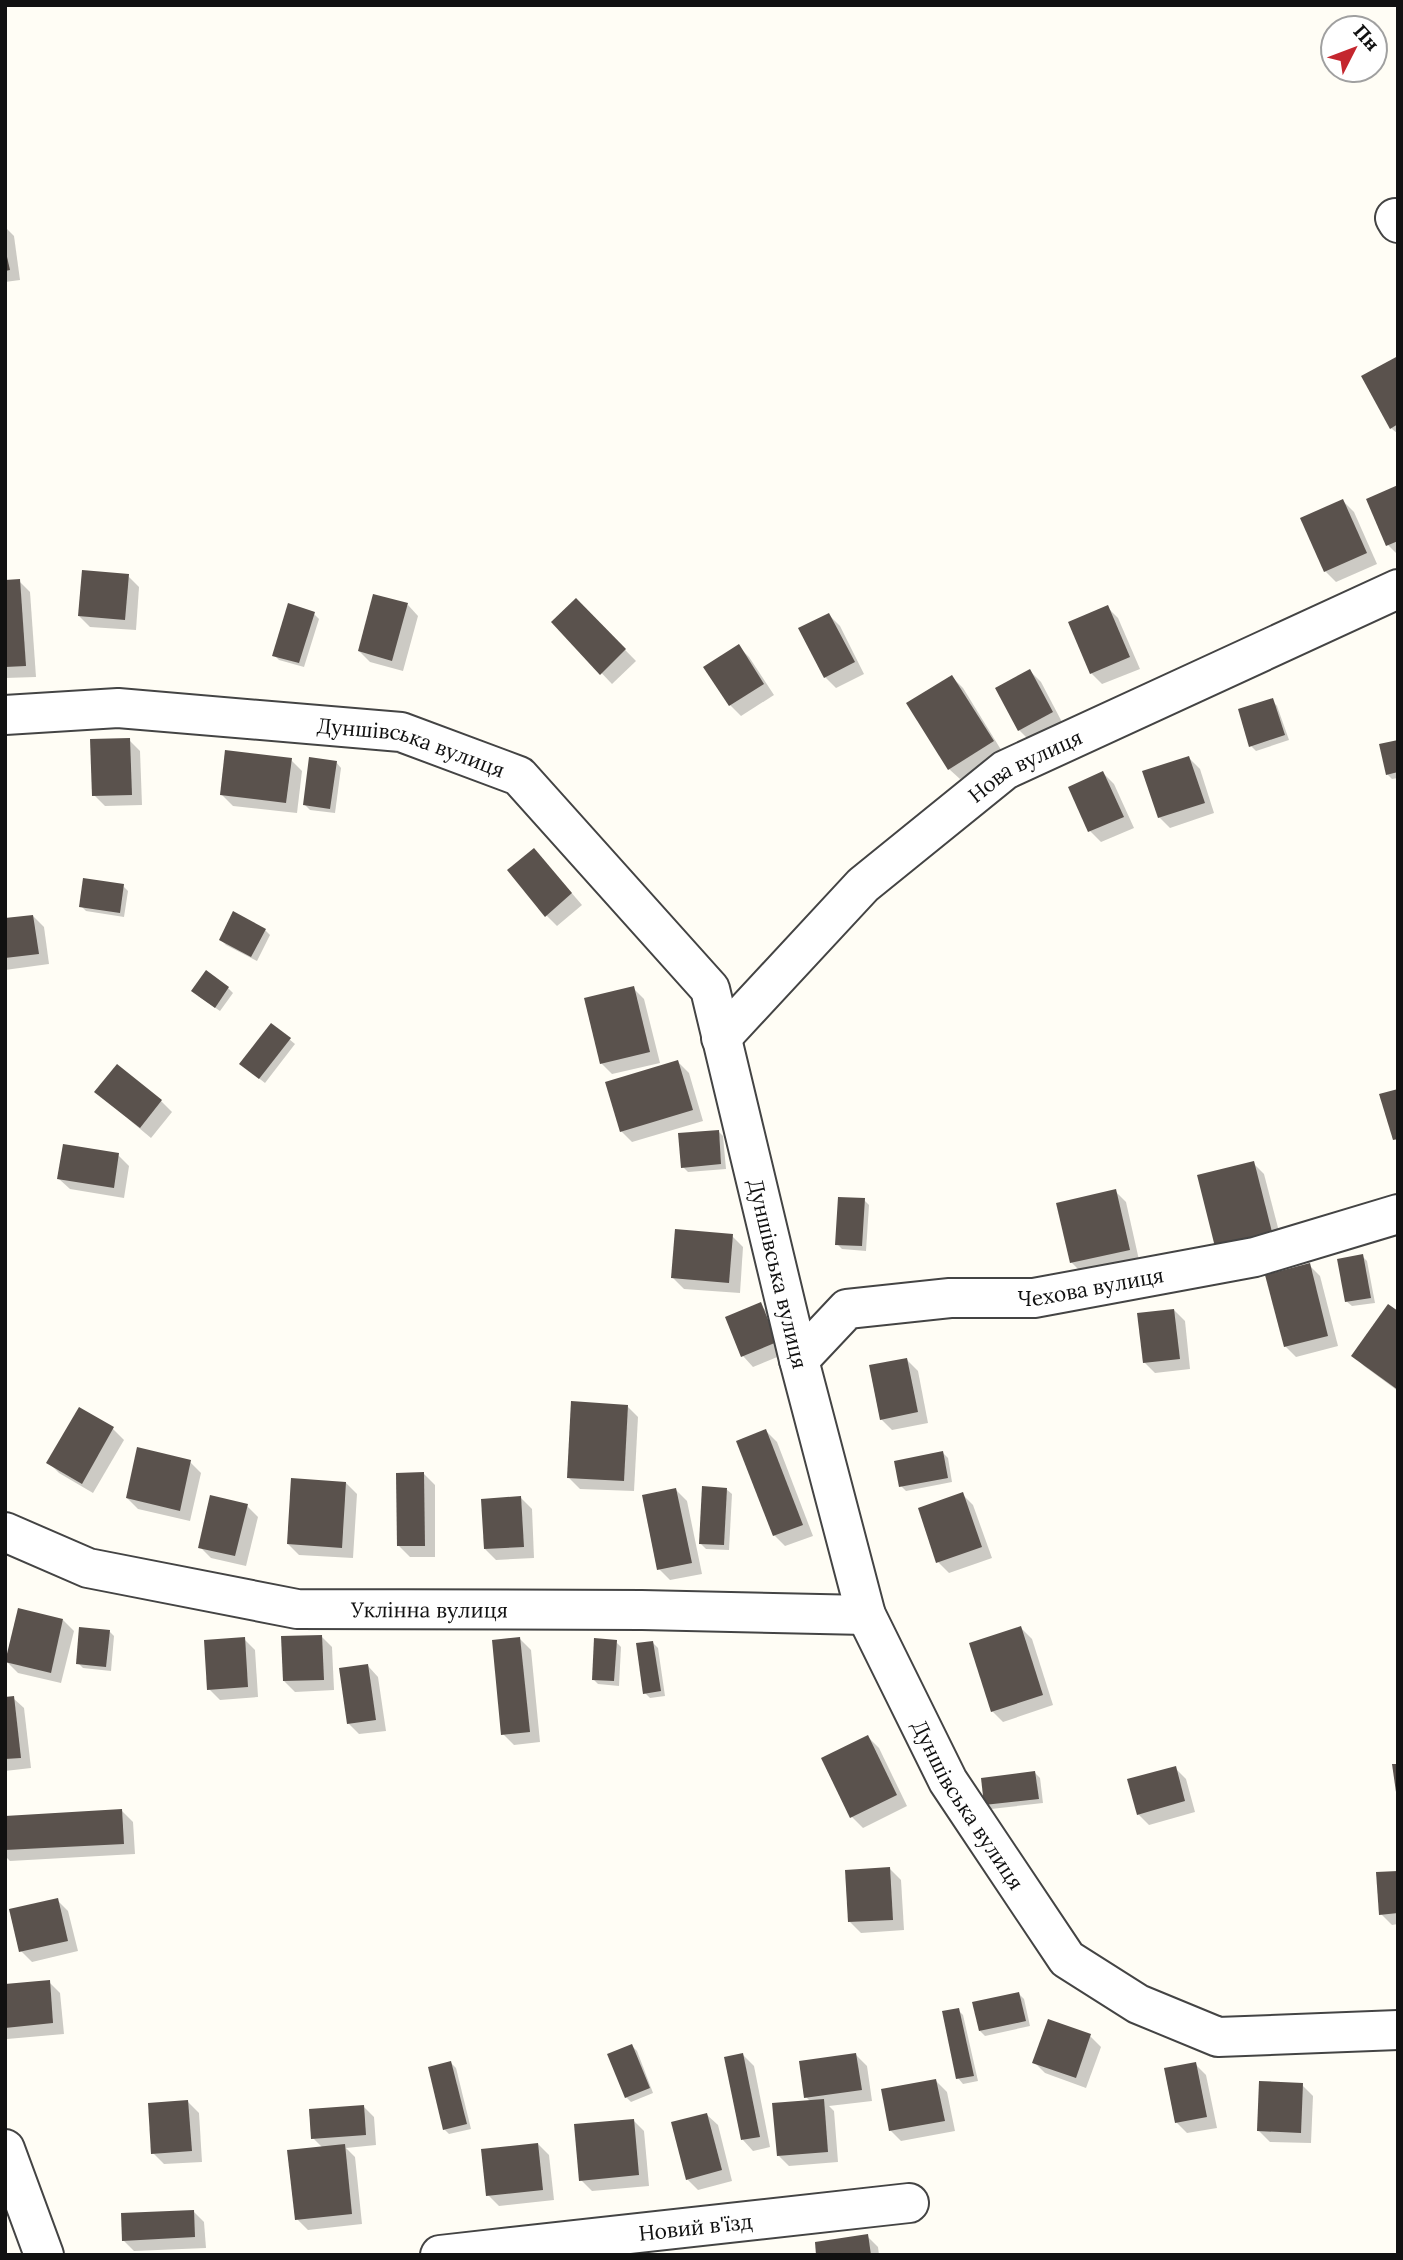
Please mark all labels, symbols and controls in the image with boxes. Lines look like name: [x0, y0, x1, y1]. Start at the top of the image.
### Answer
north arrow: [1319, 14, 1389, 84]
text: Пн: [1349, 19, 1385, 56]
street label: Дуншівська вулиця: [316, 711, 509, 783]
street label: Нова вулиця: [962, 723, 1086, 808]
street label: Дуншівська вулиця: [742, 1176, 814, 1372]
street label: Чехова вулиця: [1017, 1261, 1166, 1312]
street label: Уклінна вулиця: [350, 1596, 508, 1623]
street label: Дуншівська вулиця: [906, 1715, 1030, 1895]
street label: Новий в'їзд: [637, 2207, 754, 2246]

